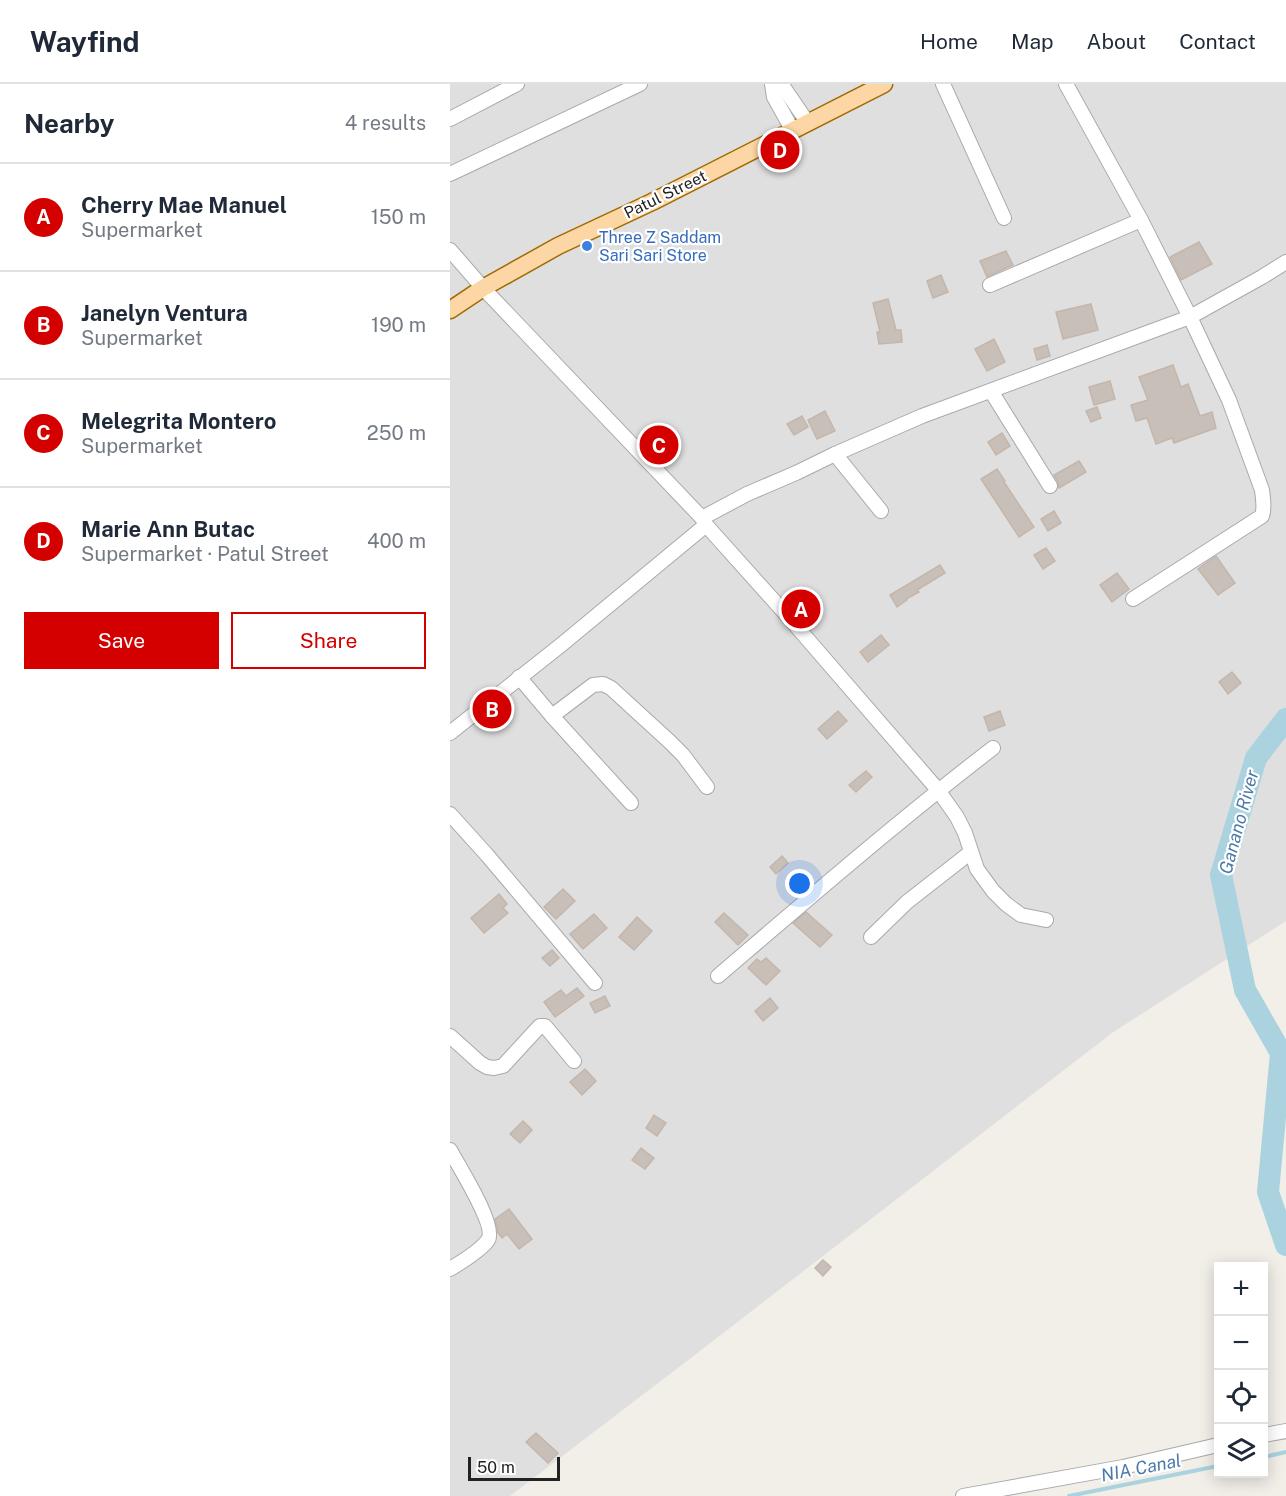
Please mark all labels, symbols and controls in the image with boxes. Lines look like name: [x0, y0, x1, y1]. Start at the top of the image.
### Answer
text: Wayfind: [30, 25, 140, 58]
text: Home: [920, 29, 978, 54]
text: Map: [1011, 29, 1054, 54]
text: About: [1087, 29, 1146, 54]
text: Contact: [1179, 29, 1256, 54]
text: Nearby: [24, 108, 114, 139]
text: 4 results: [345, 111, 426, 135]
pin: D: [760, 128, 800, 172]
street label: Patul Street: [621, 166, 710, 223]
text: Cherry Mae Manuel: [81, 192, 287, 218]
text: A: [36, 205, 51, 229]
text: 150 m: [371, 205, 426, 229]
text: Supermarket: [81, 218, 203, 242]
place label: Three Z Saddam Sari Sari Store: [599, 228, 721, 265]
marker: Three Z Saddam Sari Sari Store: [580, 239, 594, 253]
text: Janelyn Ventura: [81, 300, 248, 326]
text: B: [37, 313, 50, 337]
text: 190 m: [371, 313, 426, 337]
text: Supermarket: [81, 326, 203, 350]
text: Melegrita Montero: [81, 408, 276, 434]
text: C: [36, 421, 51, 445]
text: 250 m: [367, 421, 426, 445]
pin: C: [640, 422, 678, 468]
text: Supermarket: [81, 434, 203, 458]
text: Marie Ann Butac: [81, 516, 255, 542]
text: D: [36, 529, 51, 553]
text: 400 m: [367, 529, 426, 553]
text: Supermarket · Patul Street: [81, 542, 329, 566]
pin: A: [782, 586, 820, 632]
button: Save: [24, 612, 219, 669]
button: Share: [231, 612, 426, 669]
pin: B: [472, 686, 512, 732]
water label: Ganano River: [1215, 767, 1263, 876]
your location: [785, 869, 814, 898]
map controls: [1214, 1262, 1268, 1478]
button: +: [1214, 1262, 1268, 1316]
button: −: [1214, 1316, 1268, 1370]
button: locate: [1214, 1370, 1268, 1424]
button: layers: [1214, 1424, 1268, 1478]
water label: NIA Canal: [1099, 1449, 1183, 1486]
scale bar: [468, 1454, 560, 1482]
text: 50 m: [477, 1458, 515, 1477]

